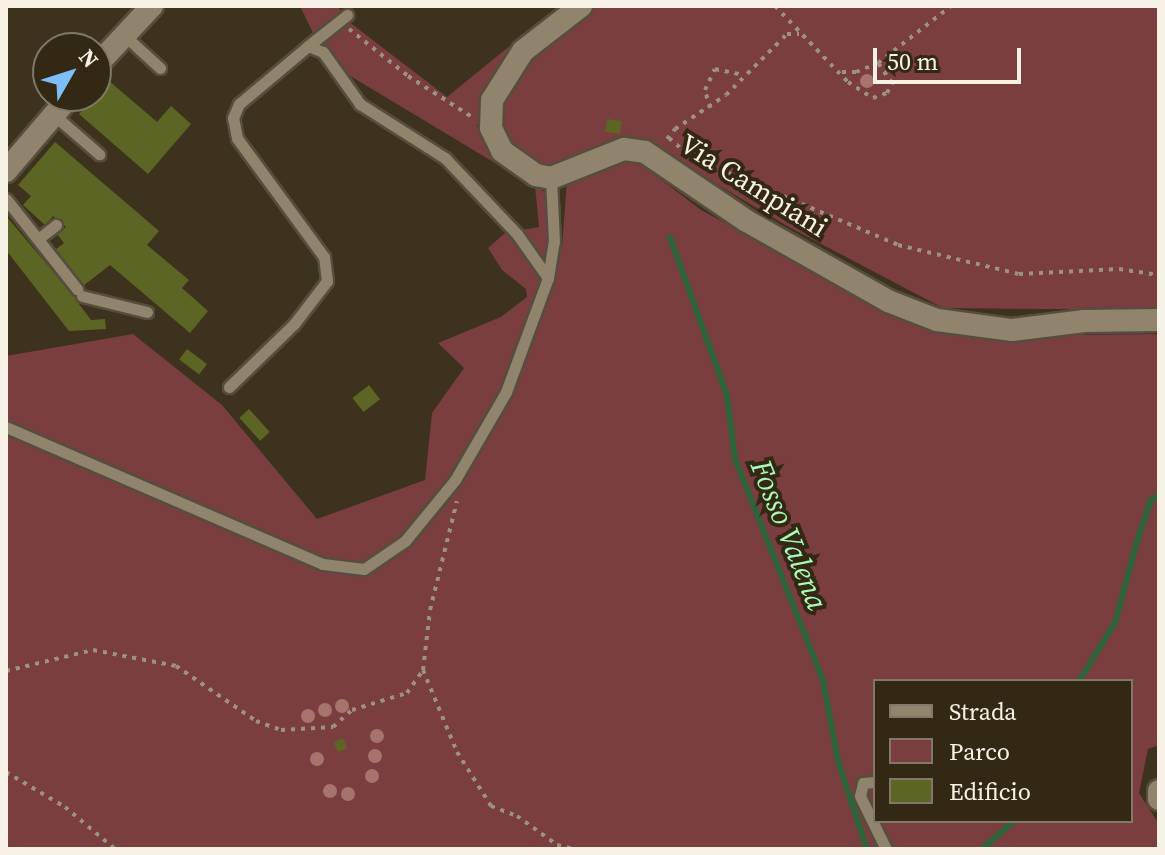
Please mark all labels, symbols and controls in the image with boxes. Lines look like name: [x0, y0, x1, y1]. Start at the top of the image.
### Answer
north arrow: [32, 32, 112, 112]
scale bar: [877, 32, 1025, 82]
text: N: [72, 42, 106, 74]
text: 50 m: [887, 45, 938, 78]
street label: Via Campiani: [674, 126, 834, 244]
water label: Fosso Valena: [743, 455, 835, 615]
legend: [873, 679, 1133, 823]
text: Strada: [949, 695, 1017, 728]
text: Parco: [949, 735, 1010, 768]
text: Edificio: [949, 775, 1031, 808]

